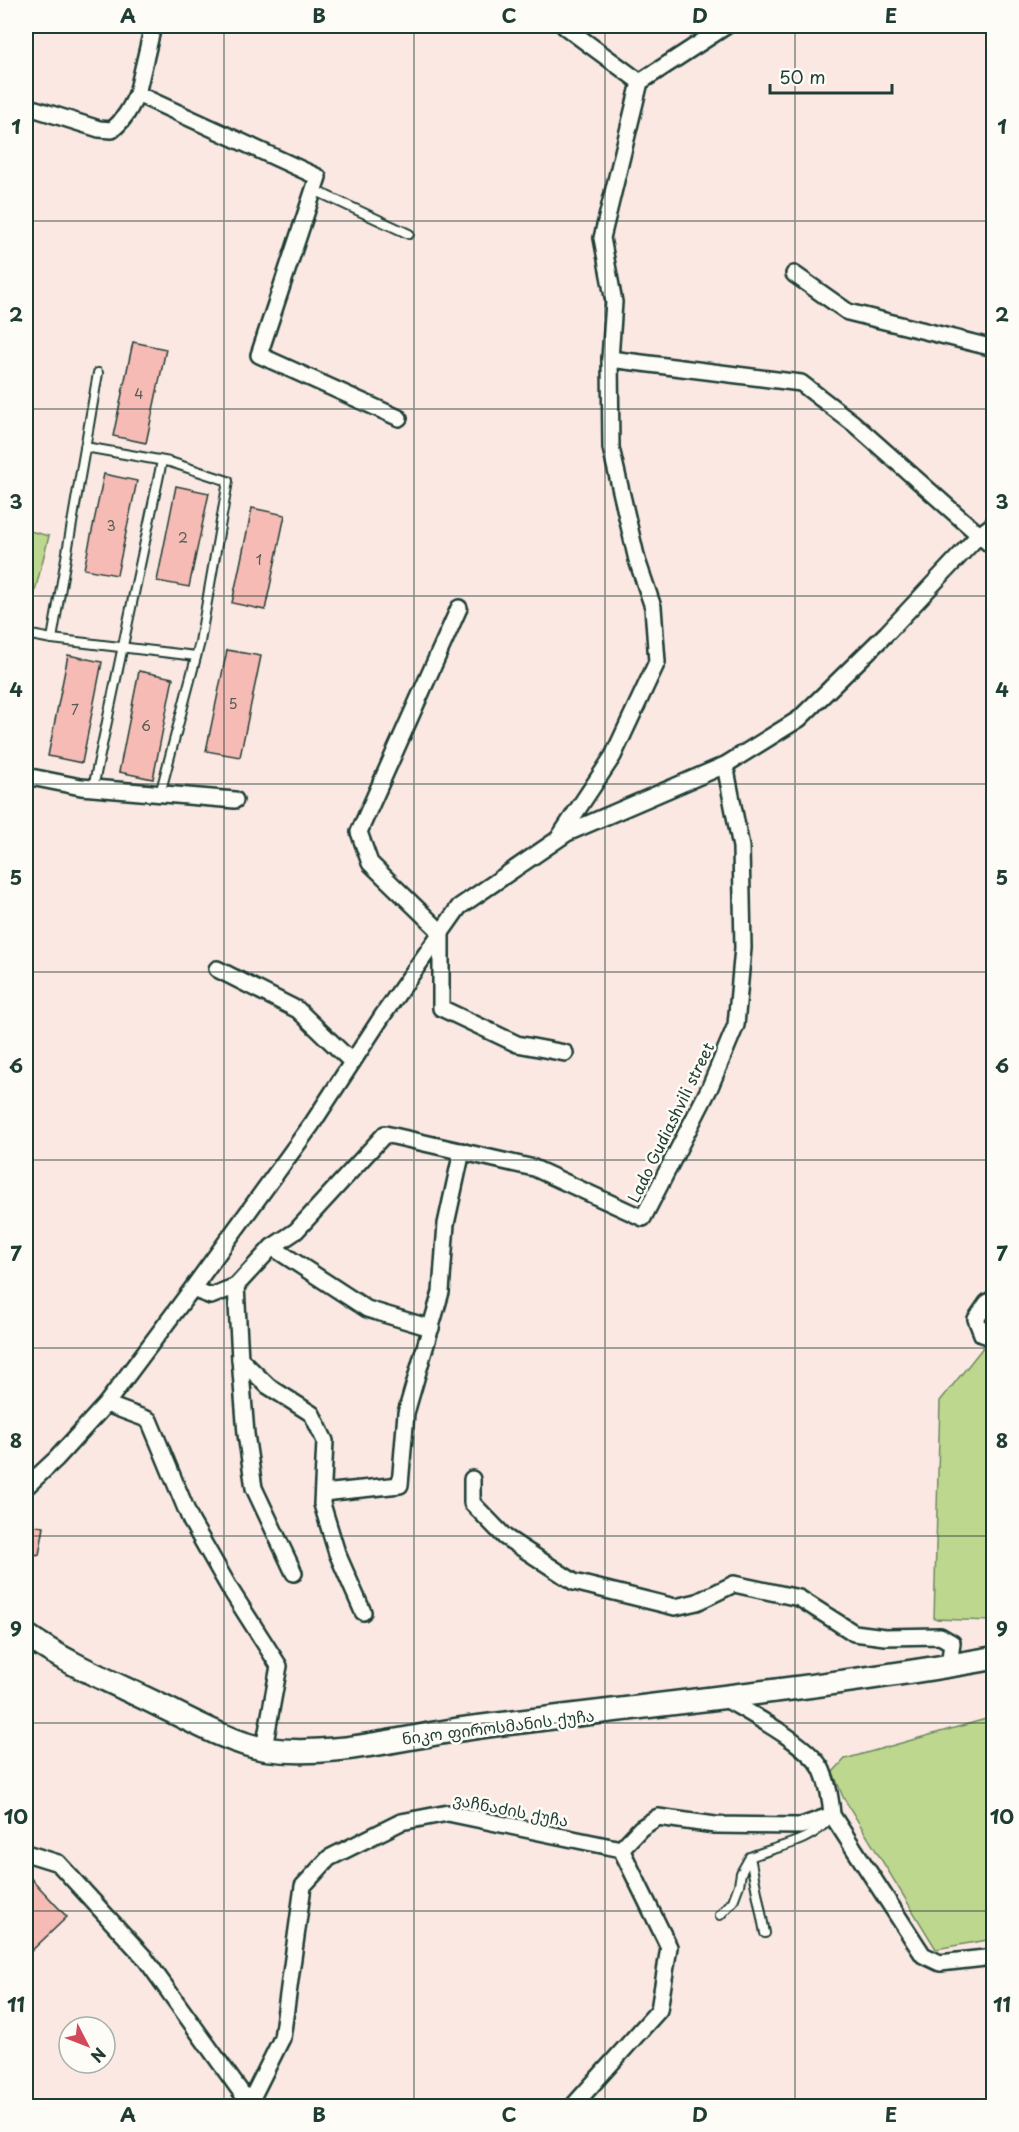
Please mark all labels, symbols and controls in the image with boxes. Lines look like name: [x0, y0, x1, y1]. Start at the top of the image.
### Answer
text: A: [120, 0, 136, 30]
text: B: [312, 0, 326, 30]
text: C: [501, 0, 517, 30]
text: D: [692, 0, 708, 30]
text: E: [885, 0, 897, 30]
scale bar: [770, 57, 892, 95]
text: 50 m: [779, 63, 826, 90]
text: 1: [11, 111, 21, 141]
text: 1: [997, 111, 1007, 141]
text: 2: [9, 299, 23, 329]
text: 2: [995, 299, 1009, 329]
house number: 4: [134, 383, 144, 404]
text: 3: [9, 486, 23, 516]
text: 3: [995, 486, 1009, 516]
house number: 3: [106, 515, 116, 536]
house number: 2: [178, 527, 188, 548]
house number: 1: [256, 549, 262, 570]
text: 4: [9, 674, 23, 704]
text: 4: [995, 674, 1009, 704]
house number: 5: [228, 693, 238, 714]
house number: 7: [71, 699, 79, 720]
house number: 6: [141, 715, 151, 736]
text: 5: [10, 862, 22, 892]
text: 5: [996, 862, 1008, 892]
street label: Lado Gudiashvili street: [621, 1037, 719, 1206]
text: 6: [9, 1050, 23, 1080]
text: 6: [995, 1050, 1009, 1080]
text: 7: [10, 1238, 22, 1268]
text: 7: [996, 1238, 1008, 1268]
text: 8: [10, 1425, 22, 1455]
text: 8: [996, 1425, 1008, 1455]
text: 9: [10, 1613, 22, 1643]
text: 9: [996, 1613, 1008, 1643]
street label: ნიკო ფიროსმანის ქუჩა: [400, 1702, 596, 1750]
street label: ვაჩნაძის ქუჩა: [451, 1786, 571, 1832]
text: 10: [4, 1801, 28, 1831]
text: 10: [990, 1801, 1014, 1831]
text: 11: [7, 1989, 25, 2019]
text: 11: [993, 1989, 1011, 2019]
north arrow: [57, 2015, 117, 2075]
text: N: [86, 2043, 112, 2068]
text: A: [120, 2099, 136, 2129]
text: B: [312, 2099, 326, 2129]
text: C: [501, 2099, 517, 2129]
text: D: [692, 2099, 708, 2129]
text: E: [885, 2099, 897, 2129]

